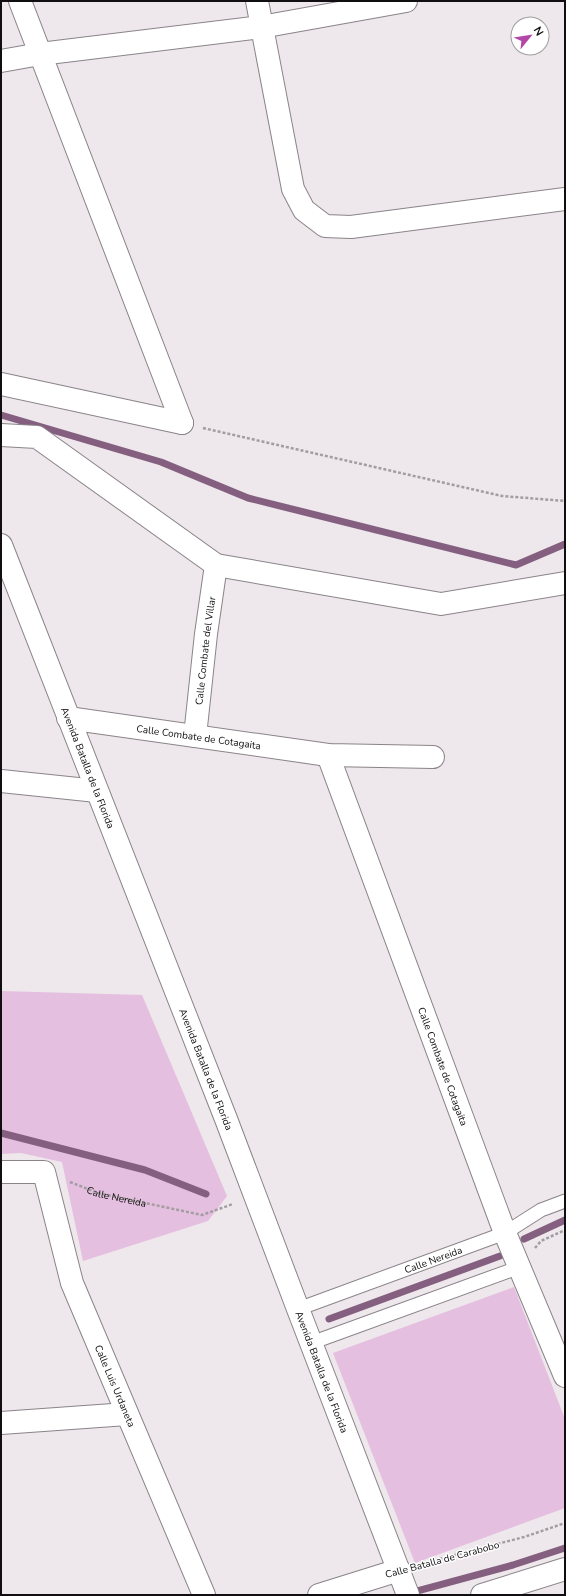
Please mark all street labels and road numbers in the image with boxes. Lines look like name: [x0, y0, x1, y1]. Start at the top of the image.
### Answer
street label: Calle Combate del Villar: [192, 595, 219, 706]
street label: Avenida Batalla de la Florida: [57, 705, 117, 831]
street label: Calle Combate de Cotagaita: [135, 722, 262, 753]
street label: Calle Combate de Cotagaita: [414, 1005, 471, 1128]
street label: Avenida Batalla de la Florida: [175, 1007, 236, 1132]
street label: Calle Nereida: [84, 1183, 147, 1211]
street label: Calle Nereida: [403, 1243, 464, 1277]
street label: Avenida Batalla de la Florida: [291, 1309, 351, 1435]
street label: Calle Luis Urdaneta: [91, 1343, 138, 1429]
street label: Calle Batalla de Carabobo: [384, 1538, 501, 1582]

